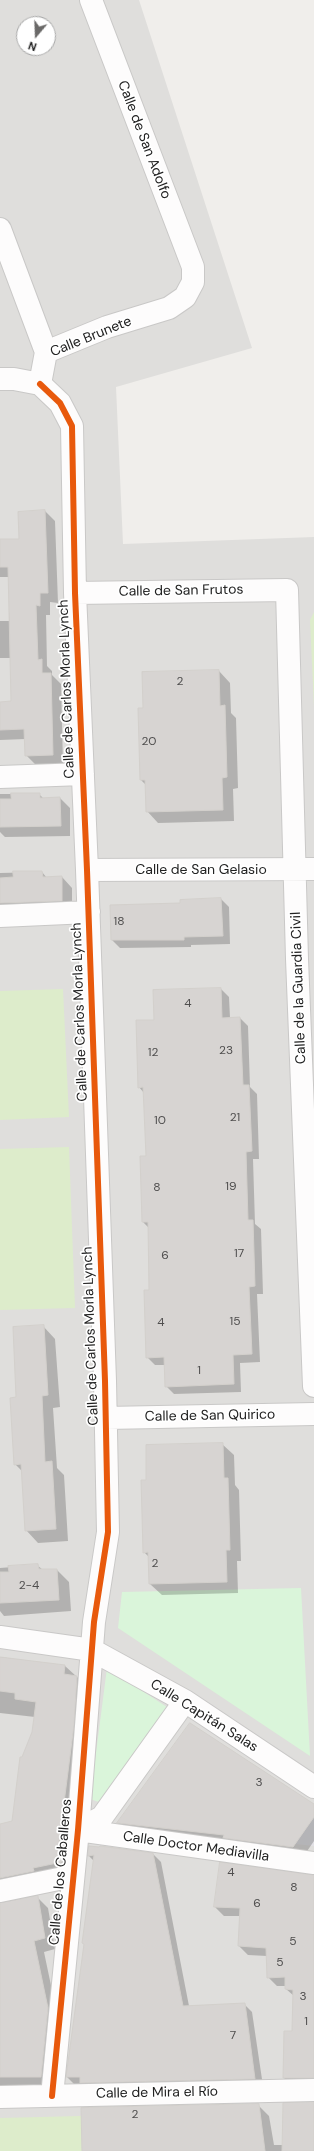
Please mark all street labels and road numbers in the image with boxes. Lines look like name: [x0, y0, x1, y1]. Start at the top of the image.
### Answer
street label: Calle de San Adolfo: [114, 78, 174, 202]
street label: Calle Brunete: [48, 313, 134, 361]
street label: Calle de San Frutos: [118, 582, 244, 600]
street label: Calle de Carlos Morla Lynch: [55, 599, 79, 779]
street label: Calle de San Gelasio: [135, 862, 267, 878]
street label: Calle de la Guardia Civil: [288, 912, 310, 1064]
street label: Calle de Carlos Morla Lynch: [68, 922, 92, 1102]
street label: Calle de Carlos Morla Lynch: [79, 1246, 103, 1426]
street label: Calle de San Quirico: [145, 1406, 275, 1426]
street label: Calle Capitán Salas: [147, 1676, 261, 1756]
street label: Calle de los Caballeros: [46, 1798, 76, 1946]
street label: Calle Doctor Mediavilla: [122, 1828, 270, 1866]
street label: Calle de Mira el Río: [96, 2084, 218, 2102]

